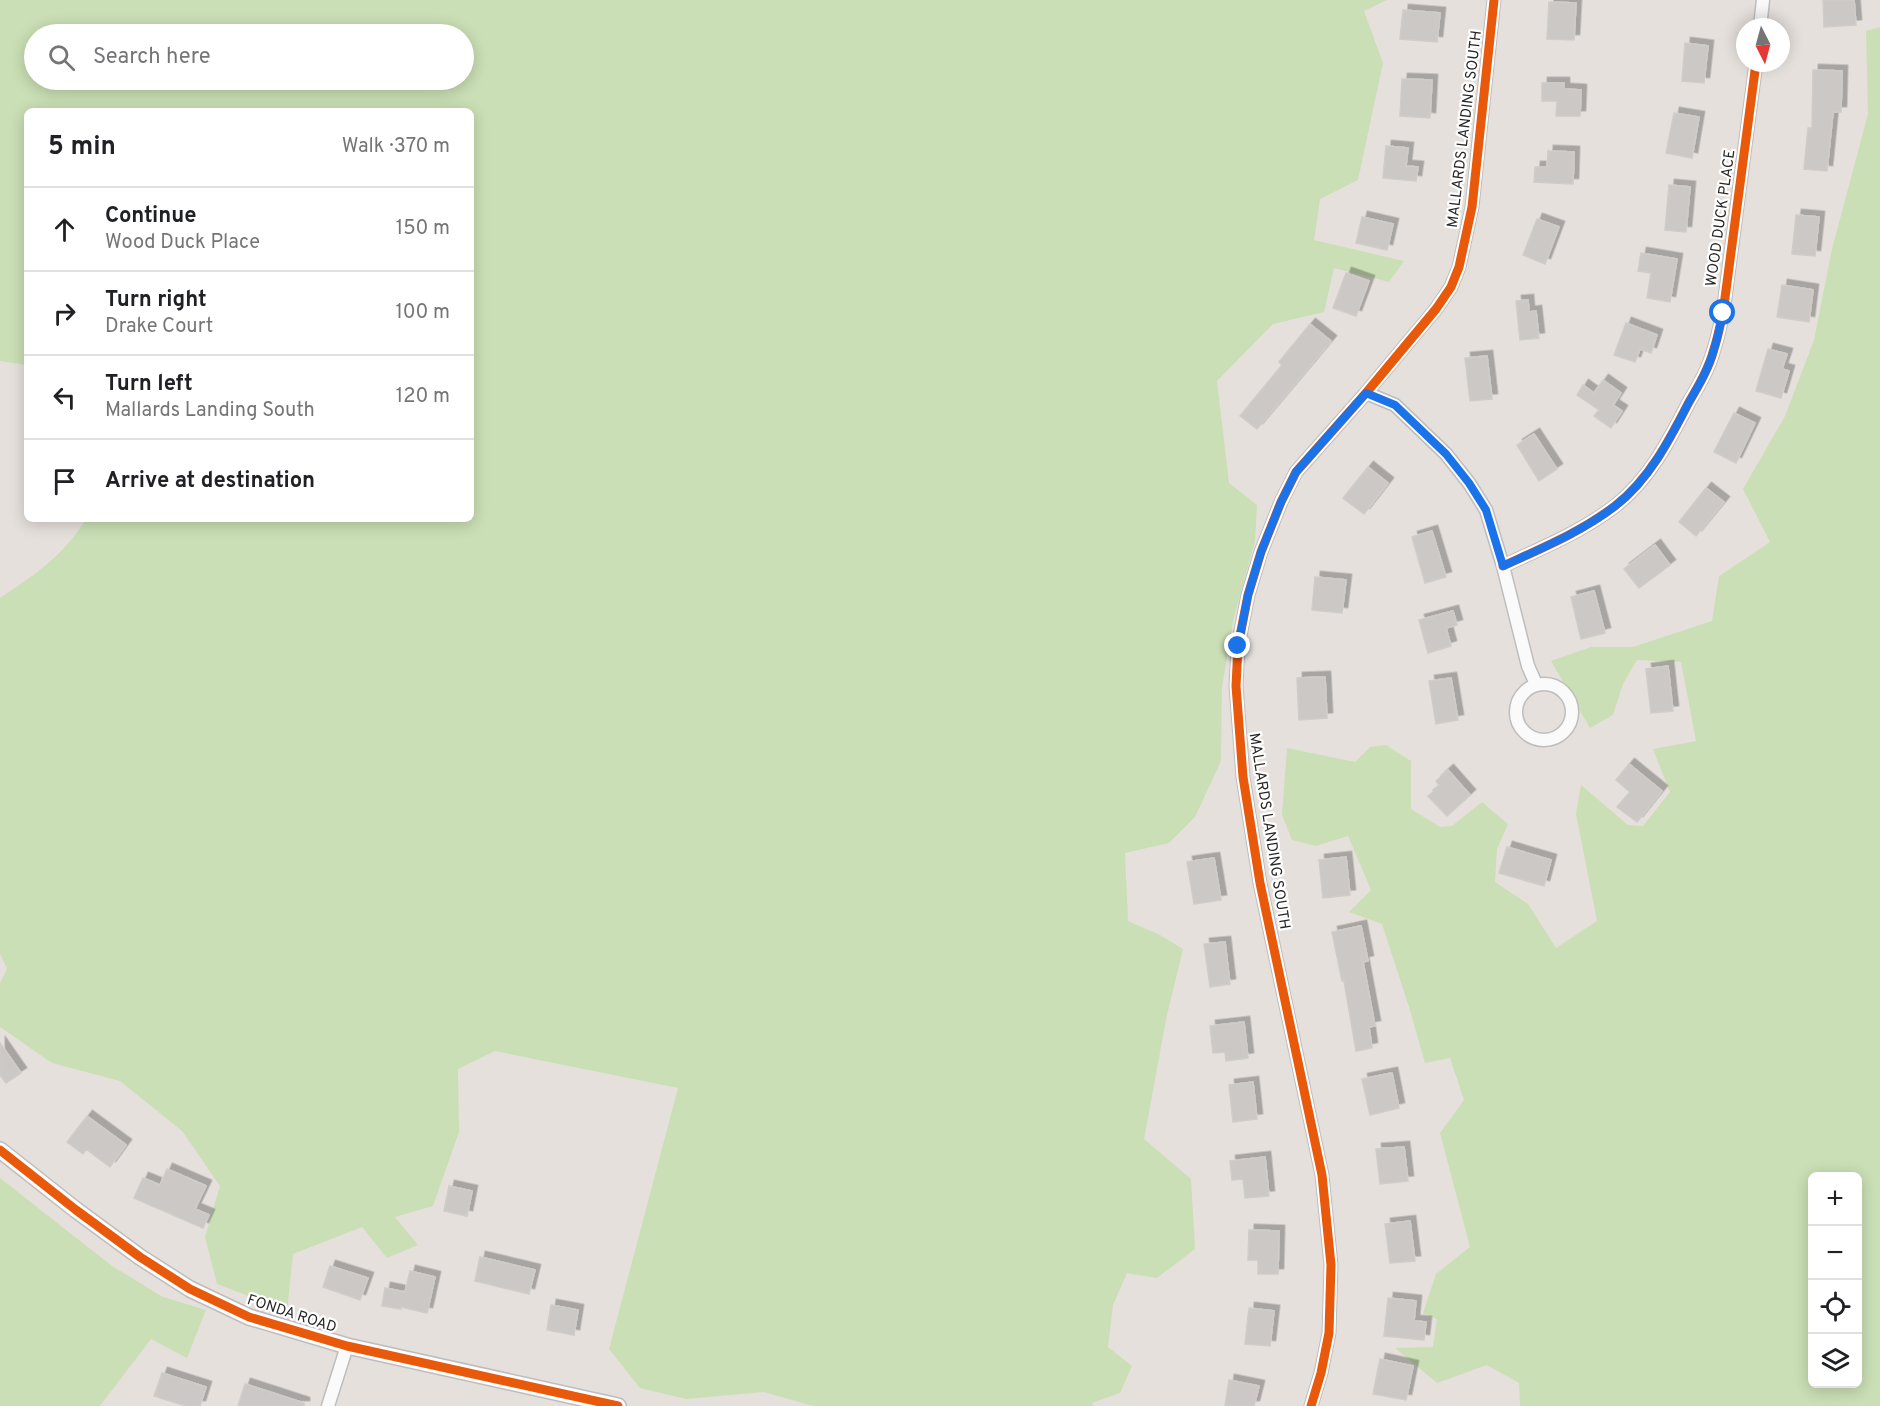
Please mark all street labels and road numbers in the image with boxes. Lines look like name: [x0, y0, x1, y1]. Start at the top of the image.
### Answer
street label: MALLARDS LANDING SOUTH: [1444, 29, 1487, 229]
street label: WOOD DUCK PLACE: [1702, 149, 1740, 288]
street label: MALLARDS LANDING SOUTH: [1244, 732, 1293, 931]
street label: FONDA ROAD: [244, 1291, 339, 1338]

